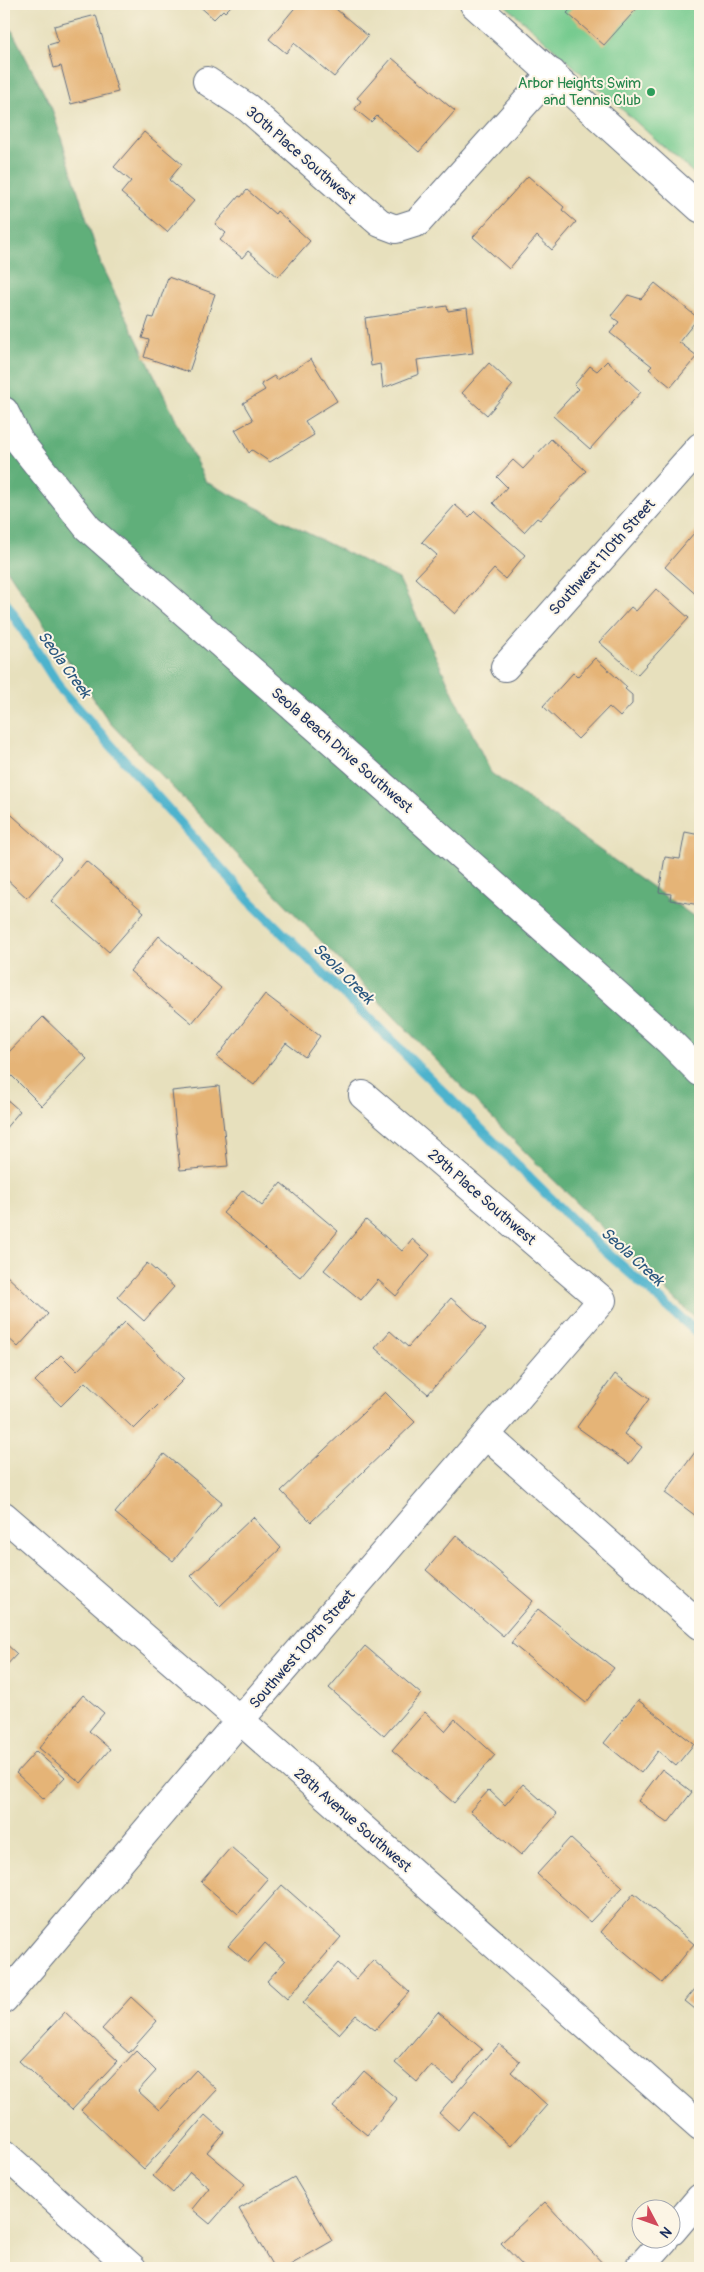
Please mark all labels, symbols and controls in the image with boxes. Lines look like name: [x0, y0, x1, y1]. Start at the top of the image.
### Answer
place label: Arbor Heights Swim and Tennis Club: [518, 74, 641, 110]
marker: Arbor Heights Swim and Tennis Club: [645, 86, 657, 98]
street label: 30th Place Southwest: [242, 102, 360, 209]
street label: Southwest 110th Street: [545, 495, 660, 619]
water label: Seola Creek: [33, 627, 96, 703]
street label: Seola Beach Drive Southwest: [267, 684, 417, 818]
water label: Seola Creek: [309, 939, 379, 1009]
street label: 29th Place Southwest: [424, 1145, 540, 1250]
water label: Seola Creek: [597, 1223, 669, 1291]
street label: Southwest 109th Street: [245, 1585, 360, 1713]
street label: 28th Avenue Southwest: [290, 1764, 416, 1877]
north arrow: [632, 2200, 682, 2250]
text: N: [656, 2223, 675, 2241]

